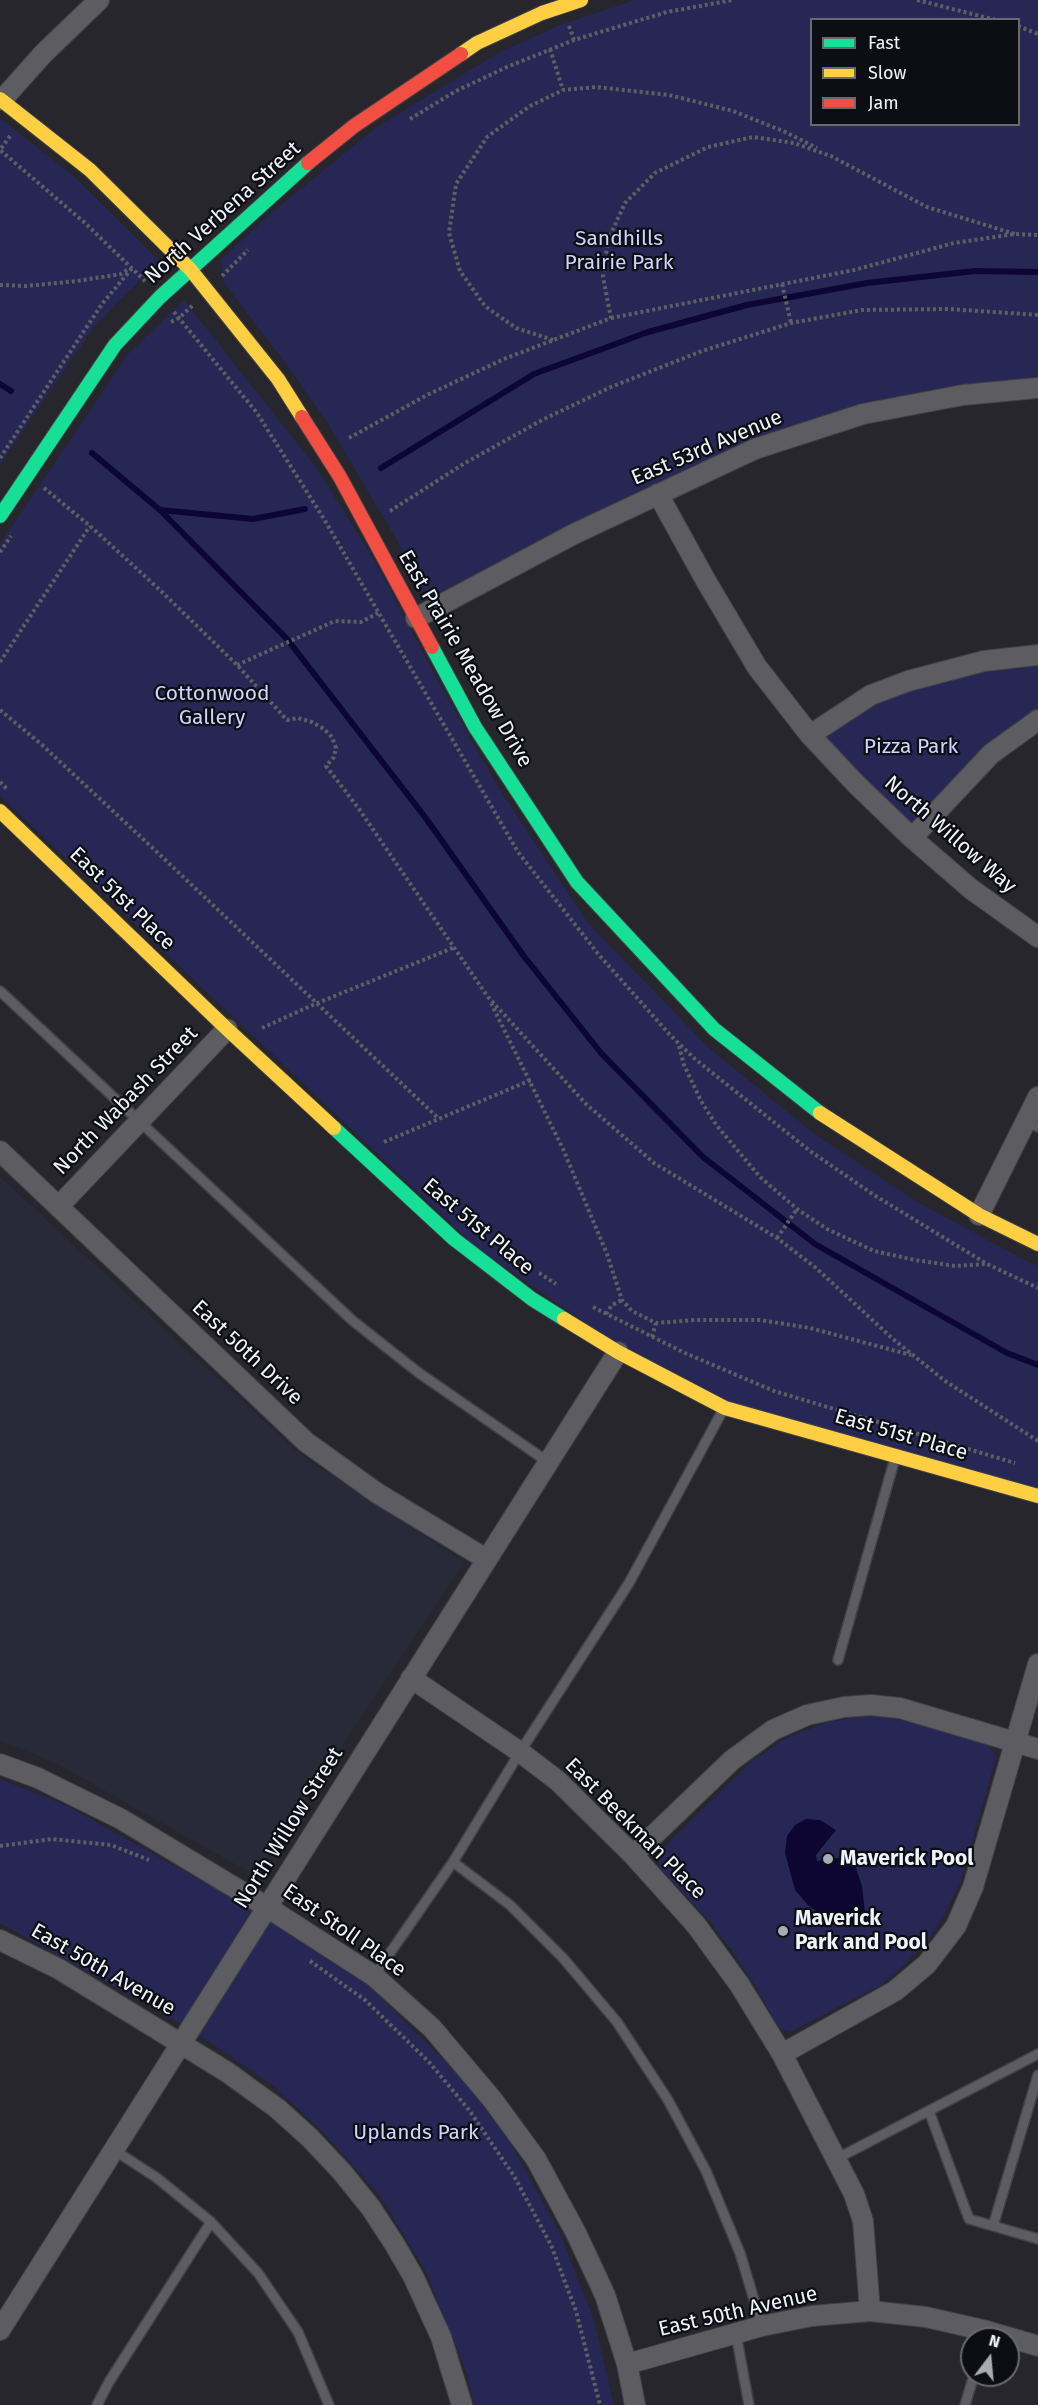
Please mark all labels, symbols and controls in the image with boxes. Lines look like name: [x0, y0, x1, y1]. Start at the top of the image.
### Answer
legend: [810, 18, 1020, 126]
text: Fast: [868, 32, 900, 54]
text: Slow: [868, 62, 906, 84]
text: Jam: [868, 92, 899, 114]
street label: North Verbena Street: [140, 136, 306, 290]
park label: Sandhills Prairie Park: [565, 226, 673, 276]
street label: East 53rd Avenue: [628, 405, 786, 491]
street label: East Prairie Meadow Drive: [392, 546, 538, 772]
park label: Cottonwood Gallery: [154, 681, 270, 731]
park label: Pizza Park: [864, 734, 958, 760]
street label: North Willow Way: [879, 771, 1021, 899]
street label: East 51st Place: [64, 842, 180, 956]
street label: North Wabash Street: [49, 1022, 203, 1180]
street label: East 51st Place: [417, 1173, 539, 1281]
street label: East 50th Drive: [186, 1295, 308, 1411]
street label: East 51st Place: [832, 1404, 970, 1466]
street label: North Willow Street: [229, 1743, 349, 1913]
street label: East Beekman Place: [559, 1753, 711, 1905]
place label: Maverick Pool: [840, 1846, 974, 1872]
marker: Maverick Pool: [821, 1852, 835, 1866]
street label: East Stoll Place: [278, 1879, 410, 1983]
place label: Maverick Park and Pool: [795, 1906, 927, 1956]
street label: East 50th Avenue: [26, 1918, 180, 2022]
marker: Maverick Park and Pool: [776, 1924, 790, 1938]
park label: Uplands Park: [353, 2120, 479, 2146]
street label: East 50th Avenue: [656, 2281, 820, 2343]
north arrow: [960, 2327, 1020, 2387]
text: N: [987, 2331, 1002, 2352]

